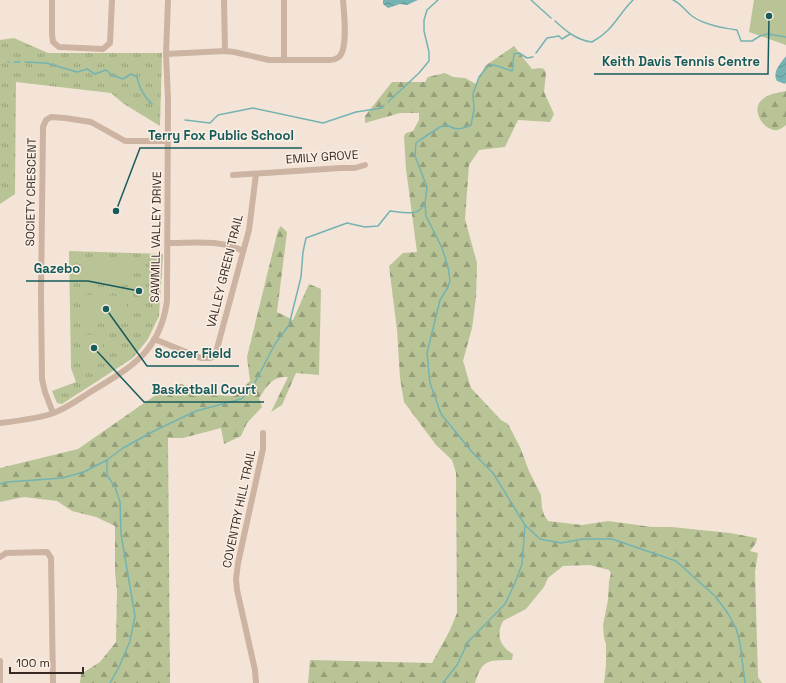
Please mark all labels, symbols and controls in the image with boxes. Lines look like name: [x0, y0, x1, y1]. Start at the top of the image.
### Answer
callout: Keith Davis Tennis Centre: [594, 49, 768, 74]
text: Keith Davis Tennis Centre: [602, 53, 760, 70]
callout: Terry Fox Public School: [140, 123, 302, 148]
text: Terry Fox Public School: [148, 127, 294, 144]
street label: SOCIETY CRESCENT: [22, 137, 40, 247]
street label: EMILY GROVE: [285, 146, 359, 168]
street label: SAWMILL VALLEY DRIVE: [147, 171, 165, 303]
street label: VALLEY GREEN TRAIL: [203, 212, 247, 329]
callout: Gazebo: [26, 256, 88, 281]
text: Gazebo: [34, 260, 80, 277]
callout: Soccer Field: [147, 341, 239, 366]
text: Soccer Field: [155, 345, 231, 362]
callout: Basketball Court: [144, 377, 264, 402]
text: Basketball Court: [152, 381, 256, 398]
street label: COVENTRY HILL TRAIL: [219, 448, 259, 570]
scale bar: [10, 649, 83, 675]
text: 100 m: [16, 655, 50, 671]

